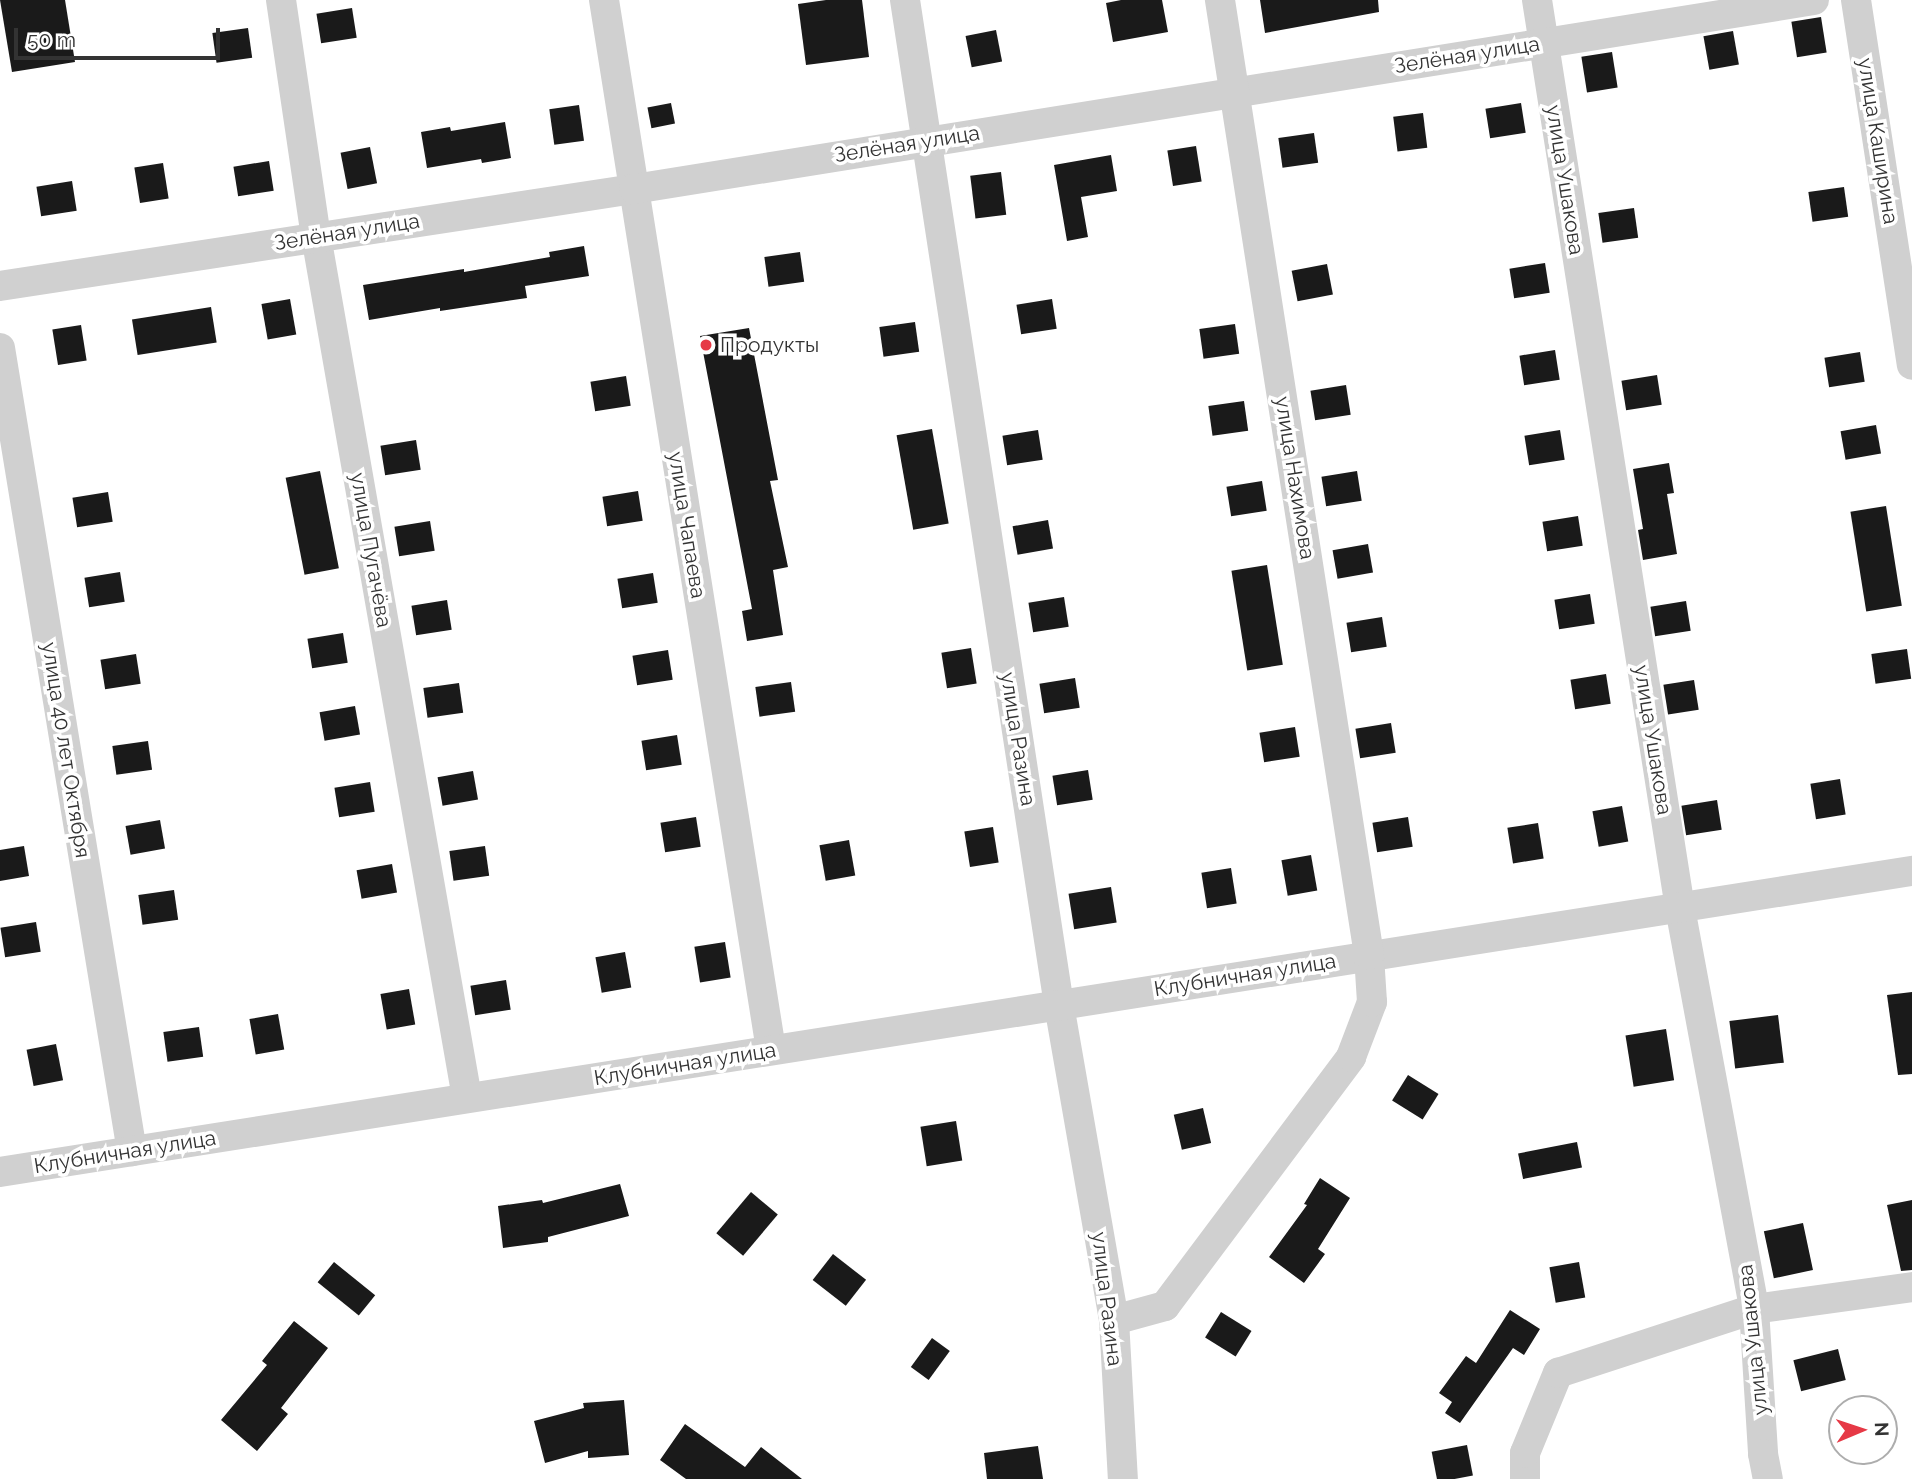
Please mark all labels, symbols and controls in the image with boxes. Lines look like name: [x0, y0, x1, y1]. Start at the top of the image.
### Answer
scale bar: [18, 14, 224, 58]
text: 50 m: [27, 27, 76, 52]
street label: Зелёная улица: [1392, 31, 1542, 79]
street label: улица Каширина: [1852, 56, 1904, 226]
street label: улица Ушакова: [1541, 103, 1589, 257]
street label: Зелёная улица: [832, 120, 982, 168]
street label: Зелёная улица: [272, 208, 422, 256]
place label: Продукты: [720, 332, 819, 358]
marker: Продукты: [698, 337, 714, 353]
street label: улица Нахимова: [1270, 395, 1320, 561]
street label: улица Чапаева: [663, 450, 711, 600]
street label: улица Пугачёва: [345, 471, 397, 629]
street label: улица 40 лет Октября: [37, 640, 95, 860]
street label: улица Ушакова: [1629, 663, 1677, 817]
street label: улица Разина: [995, 670, 1041, 808]
street label: Клубничная улица: [1152, 948, 1338, 1002]
street label: Клубничная улица: [592, 1037, 778, 1091]
street label: Клубничная улица: [32, 1125, 218, 1179]
street label: улица Разина: [1086, 1230, 1128, 1368]
street label: улица Ушакова: [1733, 1263, 1773, 1417]
north arrow: [1828, 1395, 1898, 1465]
text: N: [1871, 1422, 1893, 1437]

